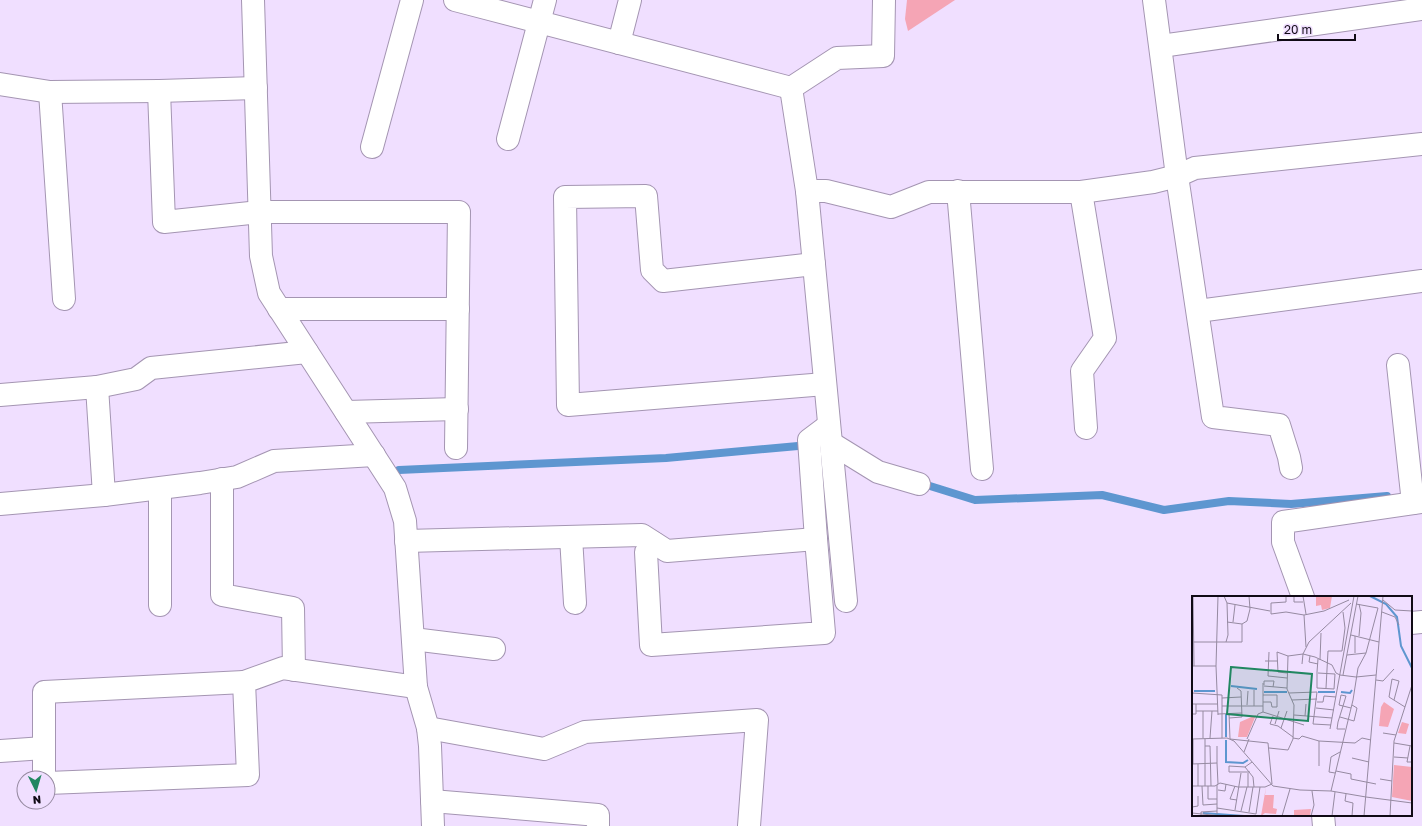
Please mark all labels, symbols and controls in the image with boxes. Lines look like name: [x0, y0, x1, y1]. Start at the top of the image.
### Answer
scale bar: [1278, 16, 1355, 42]
text: 20 m: [1284, 22, 1312, 37]
inset map: [1192, 596, 1412, 816]
north arrow: [16, 770, 56, 810]
text: N: [32, 794, 42, 807]

